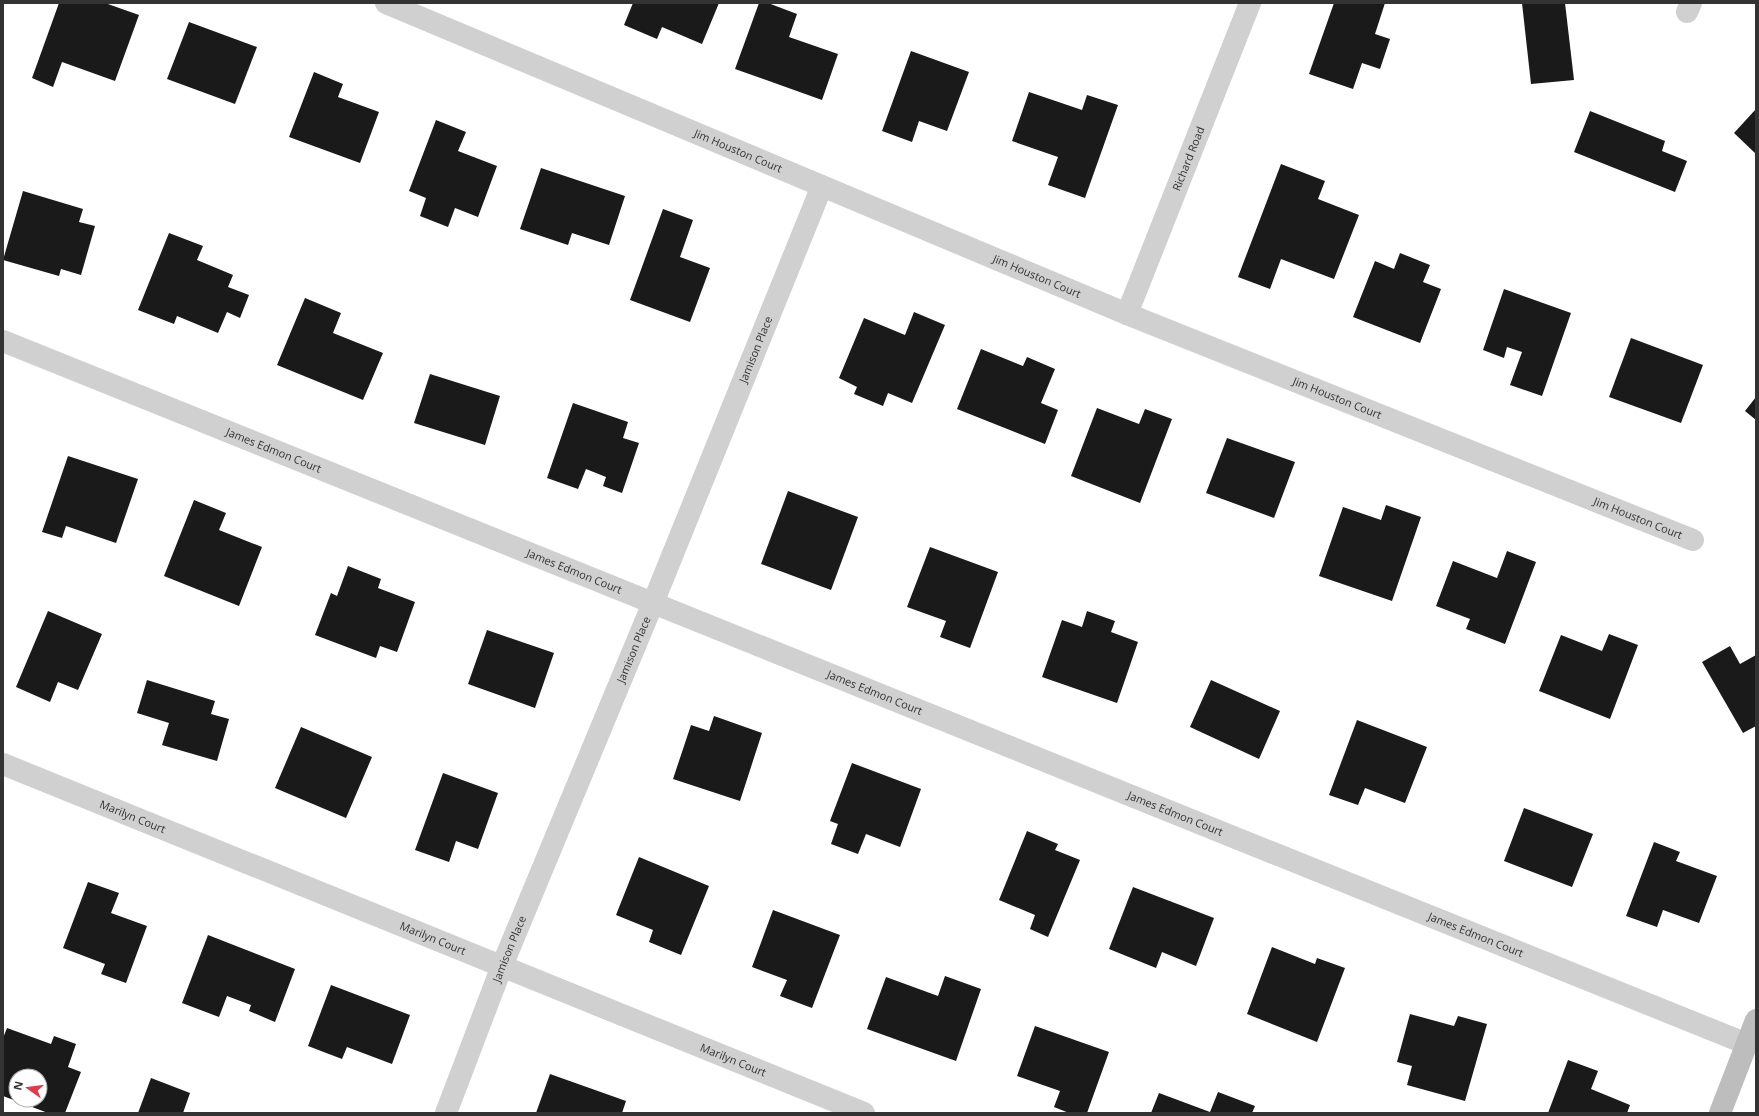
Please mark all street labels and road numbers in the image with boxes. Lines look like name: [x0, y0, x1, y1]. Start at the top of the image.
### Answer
street label: Richard Road: [1168, 124, 1207, 193]
street label: Jim Houston Court: [691, 125, 785, 176]
street label: Jim Houston Court: [990, 250, 1084, 301]
street label: Jamison Place: [735, 314, 775, 386]
street label: Jim Houston Court: [1290, 373, 1384, 422]
street label: James Edmon Court: [223, 423, 324, 476]
street label: Jim Houston Court: [1591, 493, 1685, 542]
street label: James Edmon Court: [524, 545, 625, 597]
street label: Jamison Place: [612, 614, 654, 686]
street label: James Edmon Court: [824, 666, 925, 718]
street label: James Edmon Court: [1125, 787, 1226, 839]
street label: Marilyn Court: [98, 796, 168, 836]
street label: James Edmon Court: [1425, 908, 1526, 960]
street label: Jamison Place: [488, 913, 529, 985]
street label: Marilyn Court: [398, 918, 469, 958]
street label: Marilyn Court: [698, 1039, 769, 1080]

